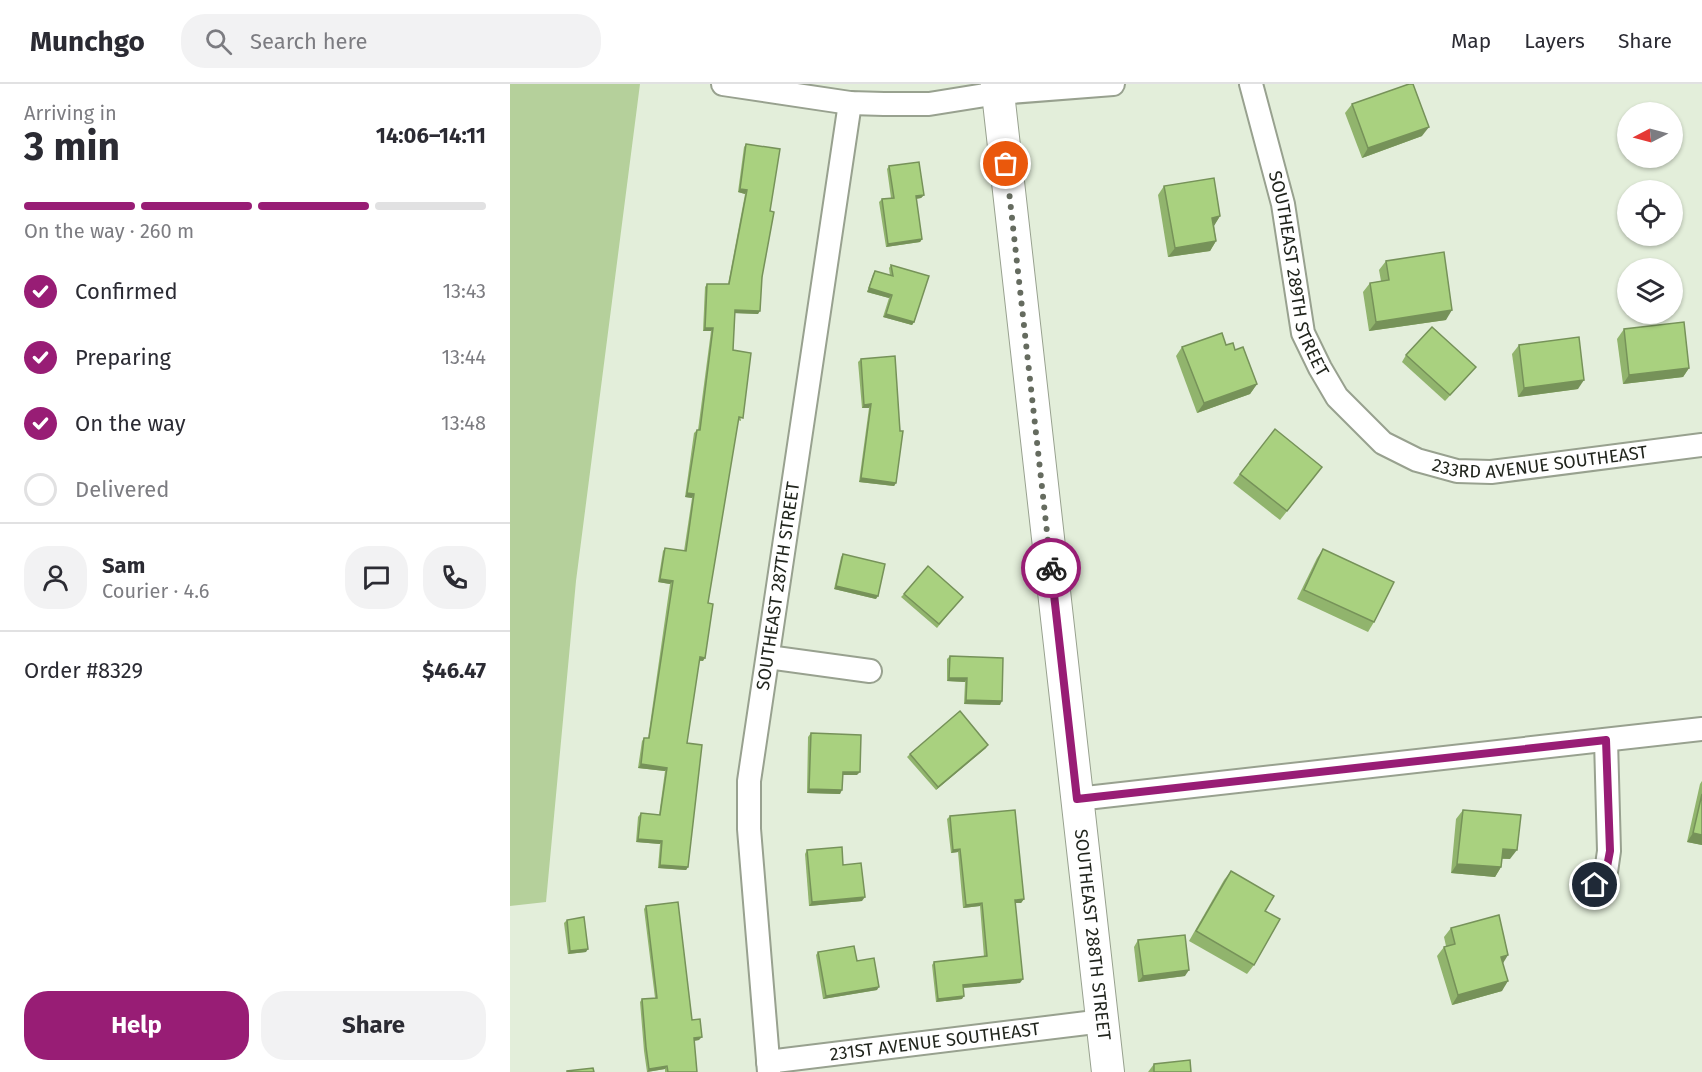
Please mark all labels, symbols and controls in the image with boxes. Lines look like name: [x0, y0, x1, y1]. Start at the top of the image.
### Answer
search box: [181, 14, 601, 68]
text: Munchgo: [30, 25, 145, 58]
icon: search: [202, 25, 235, 58]
text: Search here: [250, 28, 367, 55]
text: Map: [1451, 28, 1491, 54]
text: Layers: [1524, 28, 1585, 54]
text: Share: [1618, 28, 1672, 54]
text: Arriving in: [24, 101, 117, 125]
north arrow: [1617, 102, 1683, 168]
map controls: [1617, 102, 1683, 324]
text: 14:06–14:11: [376, 122, 486, 149]
text: 3 min: [24, 124, 120, 170]
pin: [980, 138, 1031, 189]
icon: bag: [989, 147, 1022, 180]
street label: SOUTHEAST 289TH STREET: [1264, 168, 1334, 381]
button: locate: [1617, 180, 1683, 246]
text: On the way · 260 m: [24, 219, 194, 243]
button: layers: [1617, 258, 1683, 324]
icon: check: [24, 275, 57, 308]
text: Confirmed: [75, 278, 178, 305]
text: 13:43: [442, 279, 486, 303]
icon: check: [24, 341, 57, 374]
text: Preparing: [75, 344, 171, 371]
text: 13:44: [441, 345, 486, 369]
icon: check: [24, 407, 57, 440]
text: On the way: [75, 410, 186, 437]
text: 13:48: [441, 411, 486, 435]
street label: 233RD AVENUE SOUTHEAST: [1430, 441, 1649, 483]
text: Delivered: [75, 476, 170, 503]
street label: SOUTHEAST 287TH STREET: [752, 480, 805, 692]
courier: [1021, 538, 1081, 598]
button: person: [24, 546, 87, 609]
button: chat: [345, 546, 408, 609]
button: phone: [423, 546, 486, 609]
text: Sam: [102, 552, 145, 579]
icon: bike: [1035, 552, 1068, 585]
text: Courier · 4.6: [102, 579, 209, 603]
text: Order #8329: [24, 657, 143, 684]
text: $46.47: [422, 657, 486, 684]
street label: SOUTHEAST 288TH STREET: [1070, 828, 1115, 1042]
pin: [1569, 859, 1620, 910]
icon: home: [1578, 868, 1611, 901]
button: Help: [24, 991, 249, 1060]
button: Share: [261, 991, 486, 1060]
street label: 231ST AVENUE SOUTHEAST: [828, 1018, 1042, 1065]

